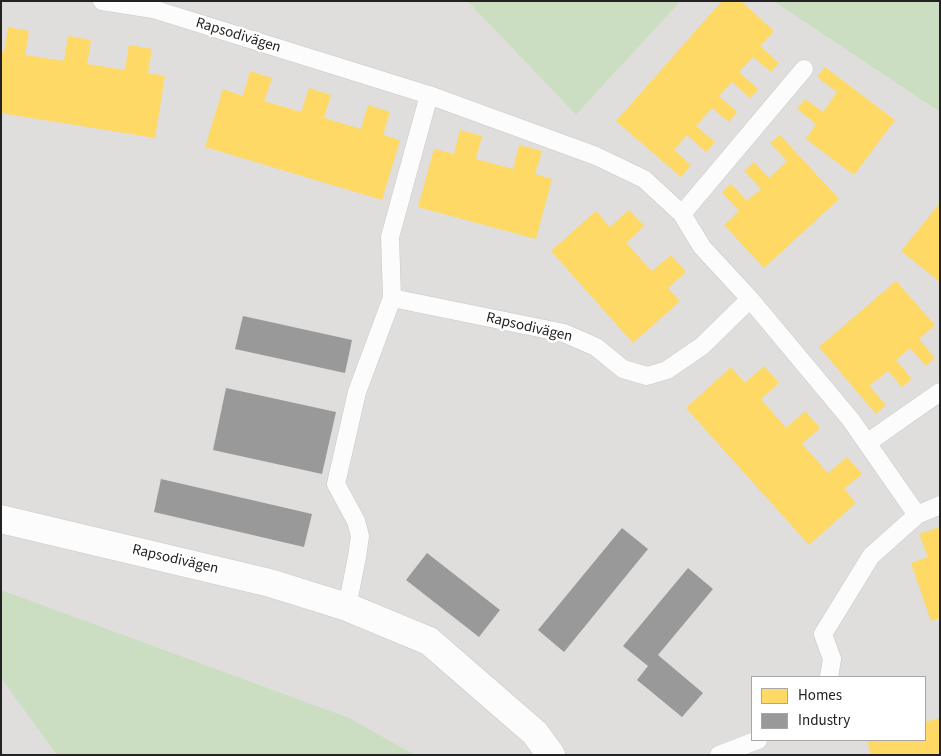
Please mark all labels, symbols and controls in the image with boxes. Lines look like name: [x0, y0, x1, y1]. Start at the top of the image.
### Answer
street label: Rapsodivägen: [193, 15, 283, 57]
street label: Rapsodivägen: [484, 309, 574, 347]
street label: Rapsodivägen: [130, 541, 220, 579]
legend: [751, 676, 926, 741]
text: Homes: [798, 685, 842, 706]
text: Industry: [798, 710, 850, 731]

